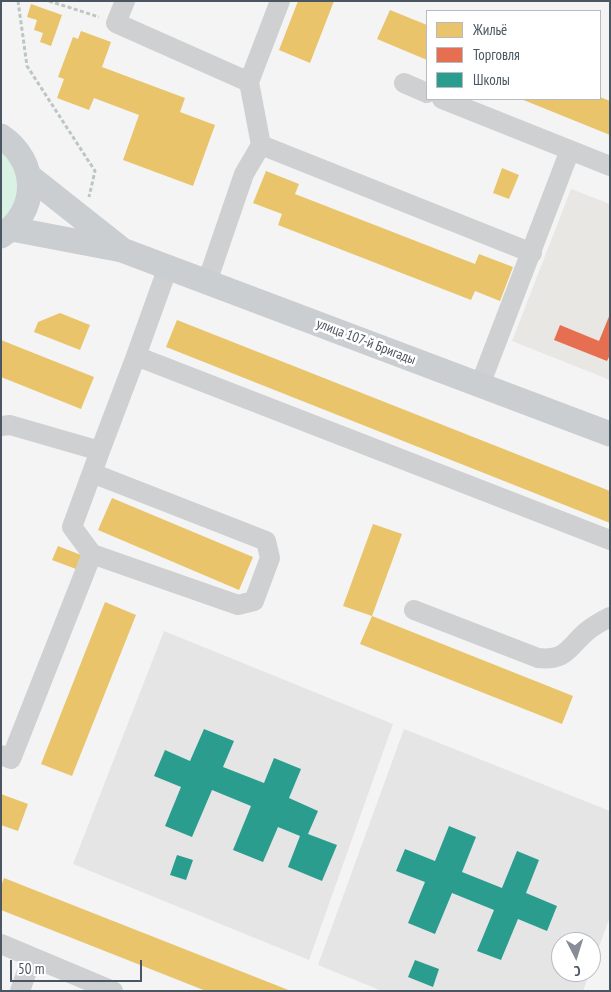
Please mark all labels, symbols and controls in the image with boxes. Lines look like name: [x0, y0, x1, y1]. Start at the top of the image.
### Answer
legend: [426, 10, 601, 100]
text: Жильё: [473, 20, 507, 39]
text: Торговля: [473, 45, 520, 64]
text: Школы: [473, 70, 510, 89]
street label: улица 107-й Бригады: [314, 315, 418, 369]
north arrow: [551, 932, 601, 982]
scale bar: [12, 950, 145, 982]
text: 50 m: [18, 959, 44, 978]
text: С: [573, 962, 581, 980]

